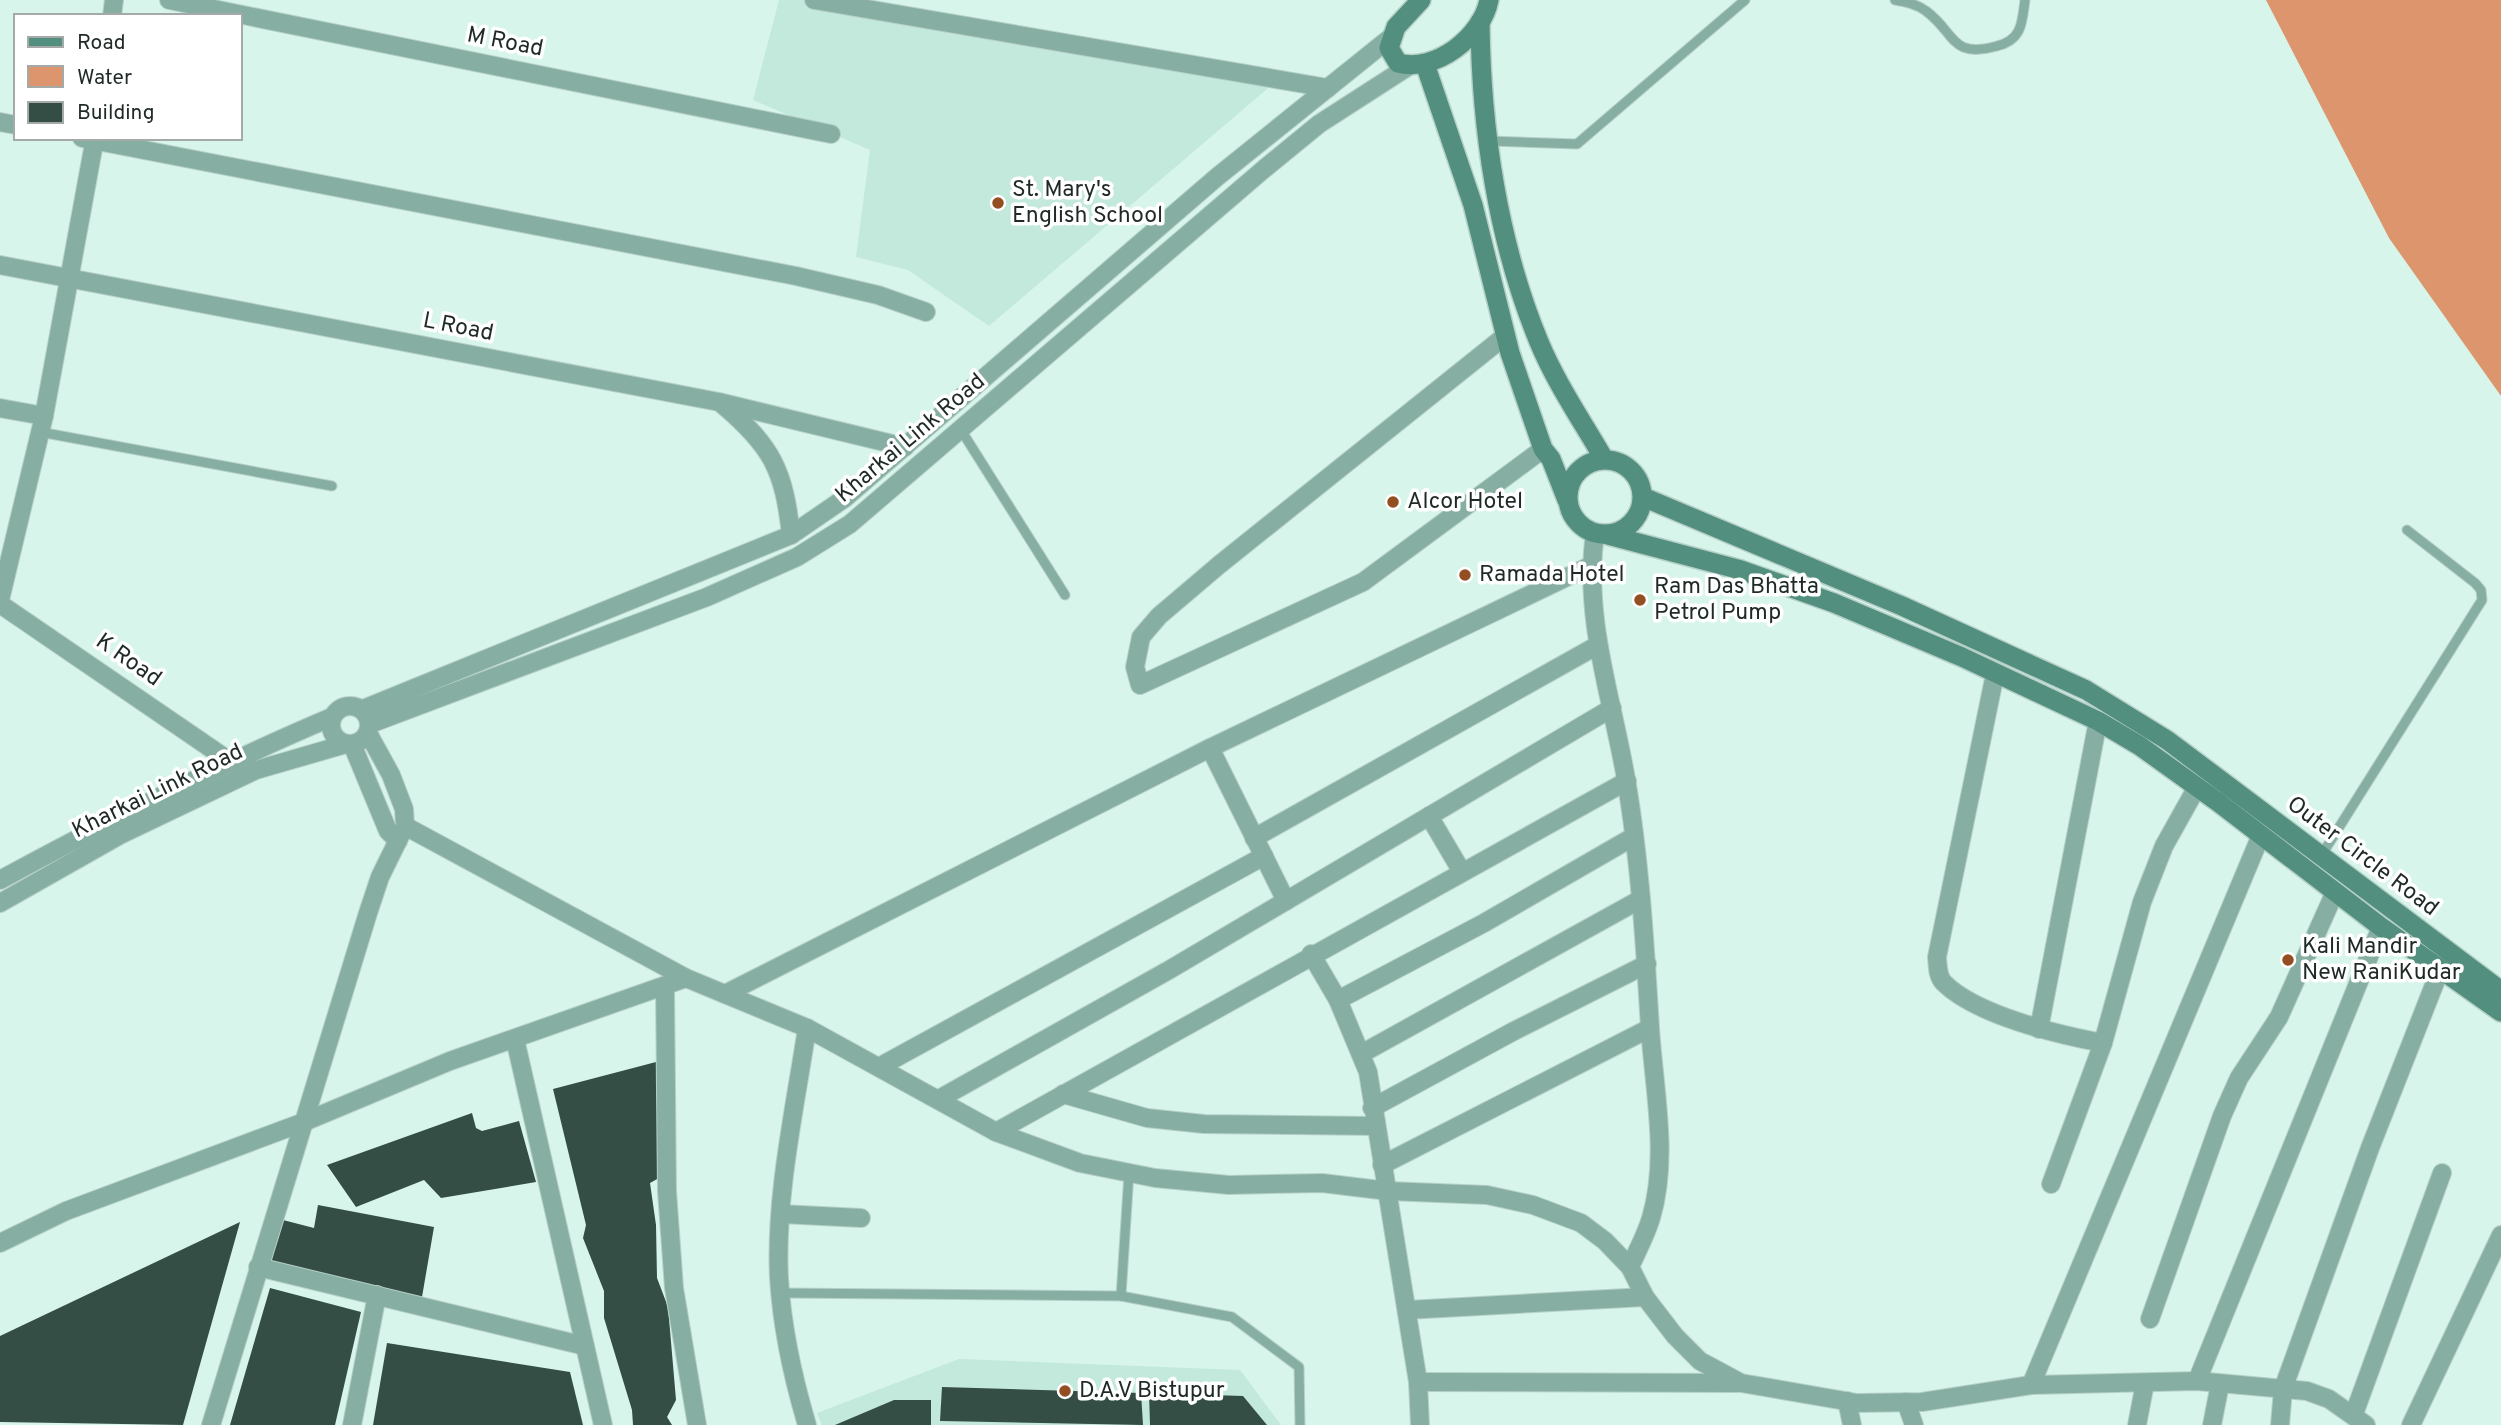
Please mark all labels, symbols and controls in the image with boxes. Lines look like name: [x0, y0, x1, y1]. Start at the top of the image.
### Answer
legend: [14, 14, 242, 140]
street label: M Road: [464, 21, 546, 65]
text: Road: [77, 30, 126, 57]
text: Water: [77, 65, 132, 92]
text: Building: [77, 100, 155, 127]
place label: St. Mary's English School: [1012, 176, 1163, 231]
marker: St. Mary's English School: [990, 195, 1006, 211]
street label: L Road: [420, 307, 496, 349]
street label: Kharkai Link Road: [830, 368, 992, 510]
place label: Alcor Hotel: [1407, 488, 1523, 517]
marker: Alcor Hotel: [1385, 494, 1401, 510]
place label: Ramada Hotel: [1479, 561, 1625, 590]
marker: Ramada Hotel: [1457, 567, 1473, 583]
place label: Ram Das Bhatta Petrol Pump: [1654, 573, 1819, 628]
marker: Ram Das Bhatta Petrol Pump: [1632, 592, 1648, 608]
street label: K Road: [89, 628, 167, 694]
street label: Kharkai Link Road: [68, 738, 248, 846]
street label: Outer Circle Road: [2280, 790, 2444, 924]
place label: Kali Mandir New RaniKudar: [2302, 933, 2461, 988]
marker: Kali Mandir New RaniKudar: [2280, 952, 2296, 968]
place label: D.A.V Bistupur: [1079, 1377, 1225, 1406]
marker: D.A.V Bistupur: [1057, 1383, 1073, 1399]

